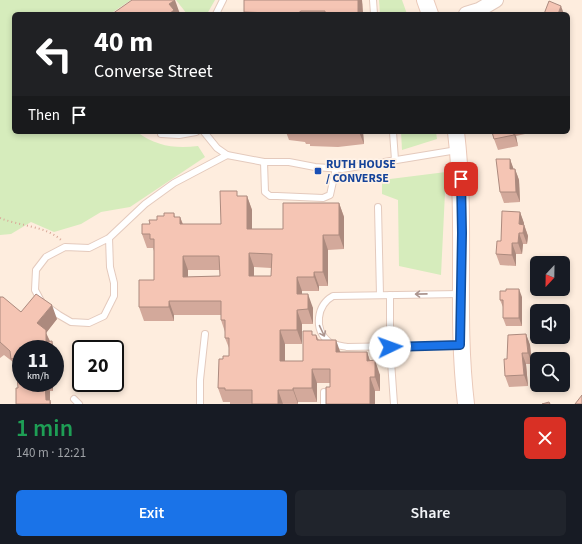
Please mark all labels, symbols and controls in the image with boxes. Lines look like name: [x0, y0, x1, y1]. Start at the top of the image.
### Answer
text: 40 m: [94, 22, 153, 62]
icon: left: [28, 28, 80, 80]
text: Converse Street: [94, 59, 213, 84]
icon: arrive: [68, 104, 90, 126]
text: Then: [28, 105, 60, 126]
place label: RUTH HOUSE / CONVERSE: [326, 156, 396, 187]
pin: [444, 162, 478, 196]
marker: RUTH HOUSE / CONVERSE: [313, 166, 323, 176]
icon: arrive: [450, 168, 472, 190]
north arrow: [530, 256, 570, 296]
map controls: [530, 256, 570, 392]
one-way arrow: [415, 291, 428, 298]
button: sound: [530, 304, 570, 344]
one-way arrow: [319, 325, 326, 337]
position arrow: [369, 326, 411, 368]
speed limit sign: 20: [72, 340, 124, 392]
text: 11: [27, 347, 49, 375]
button: search: [530, 352, 570, 392]
text: km/h: [27, 369, 49, 383]
text: 1 min: [16, 411, 73, 446]
button: close: [524, 417, 566, 459]
text: 140 m · 12:21: [16, 444, 86, 462]
button: Exit: [16, 490, 287, 536]
button: Share: [295, 490, 566, 536]

